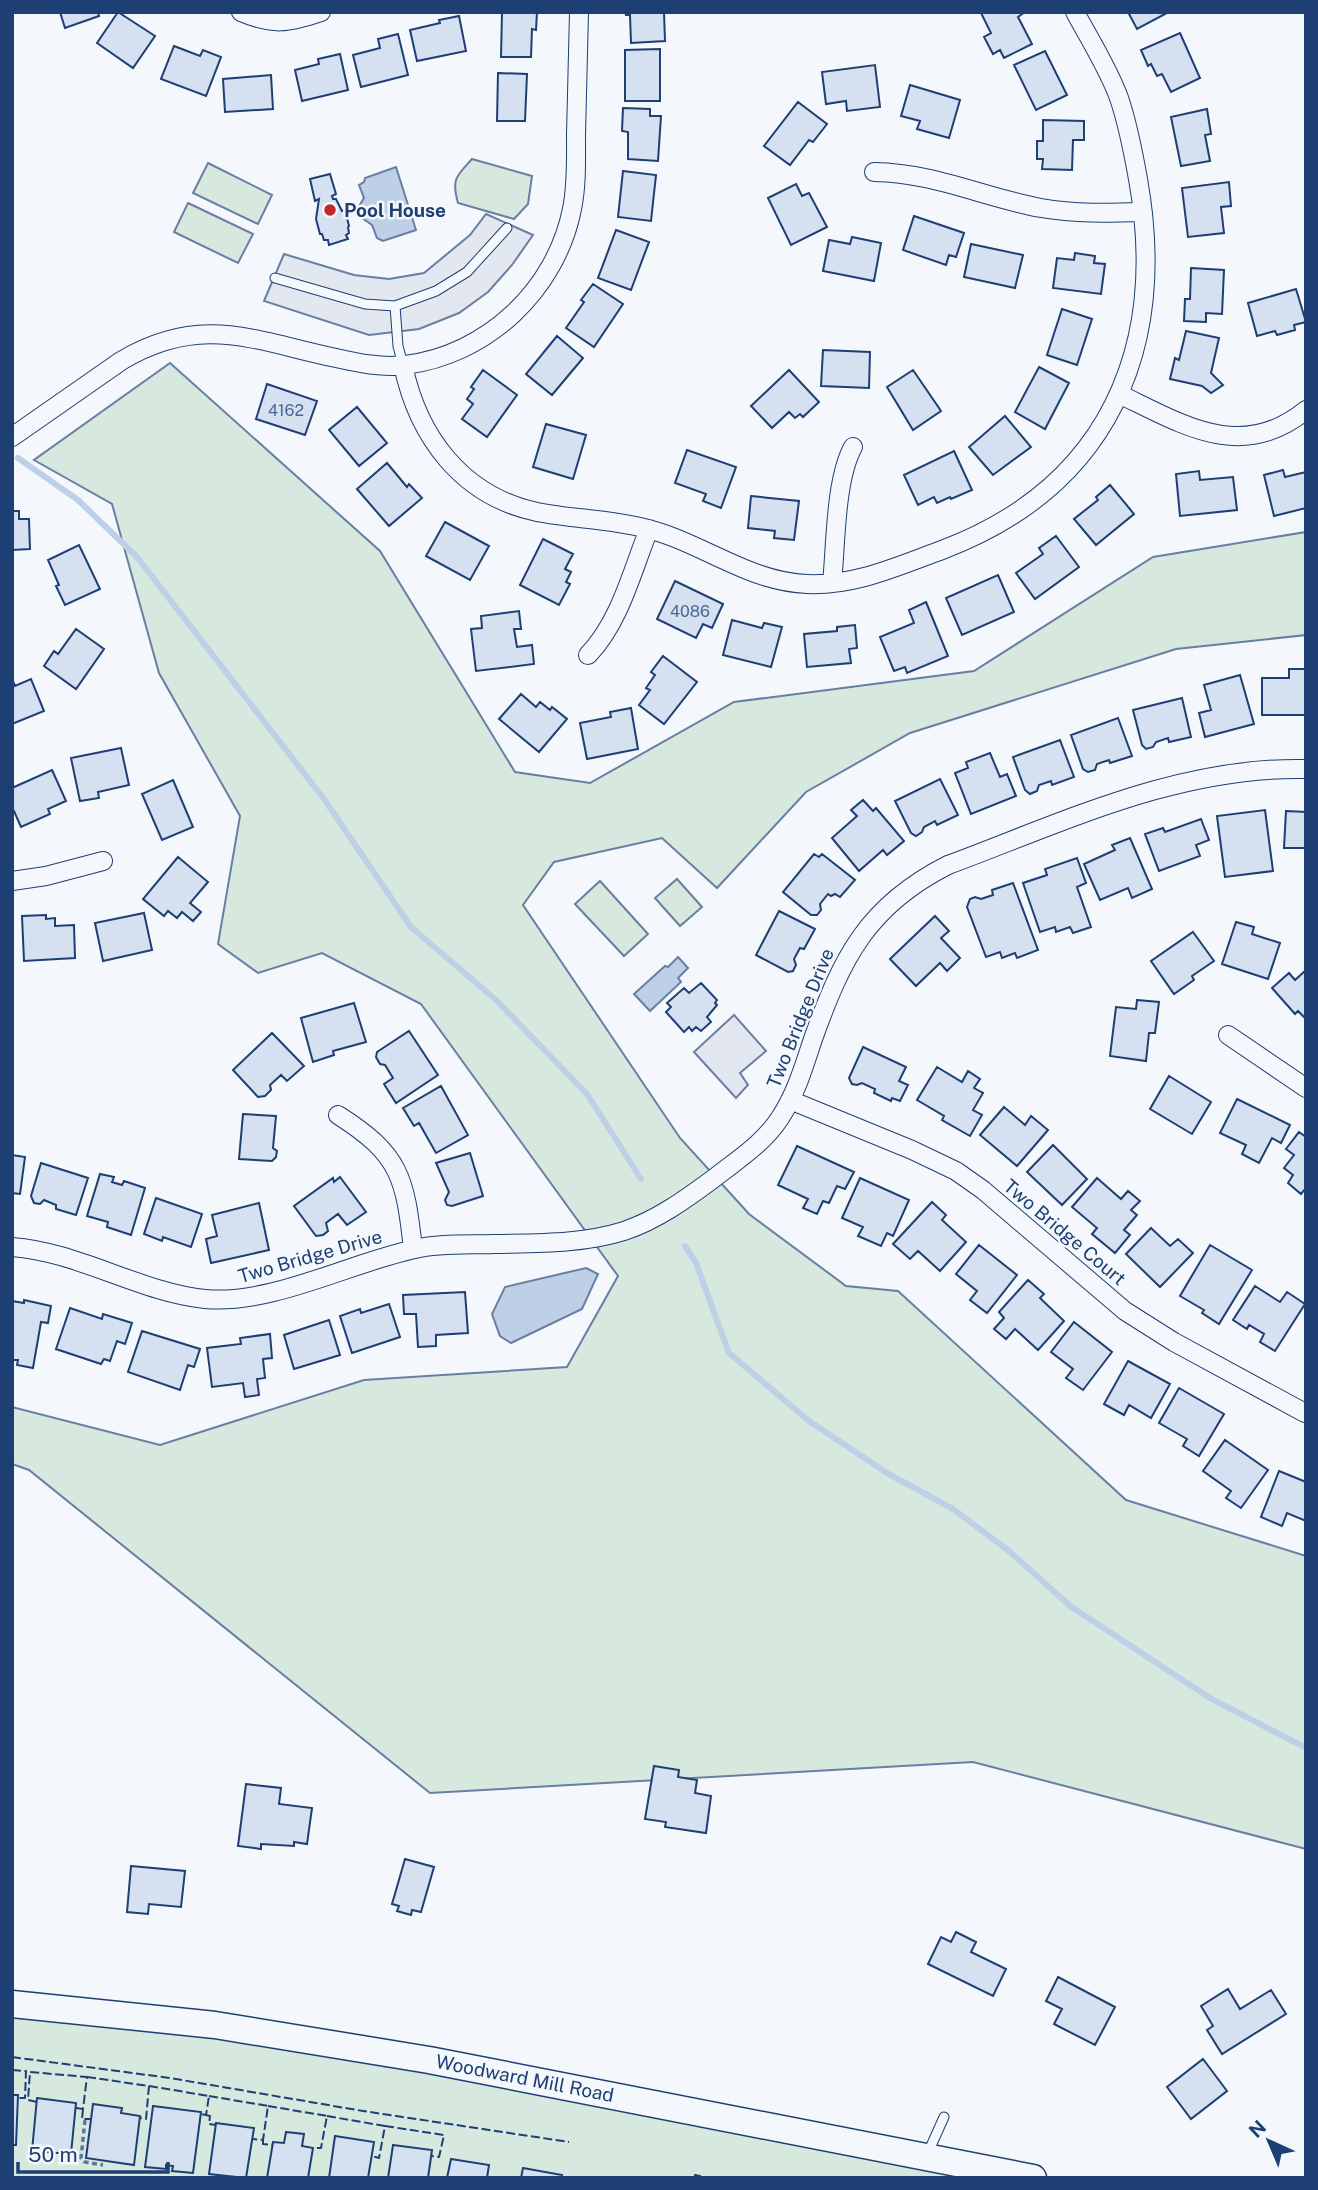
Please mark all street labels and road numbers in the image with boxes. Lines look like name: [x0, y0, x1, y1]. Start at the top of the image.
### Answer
street label: Two Bridge Drive: [762, 945, 838, 1091]
street label: Two Bridge Court: [999, 1174, 1131, 1290]
street label: Two Bridge Drive: [235, 1225, 385, 1287]
street label: Woodward Mill Road: [434, 2050, 616, 2106]

